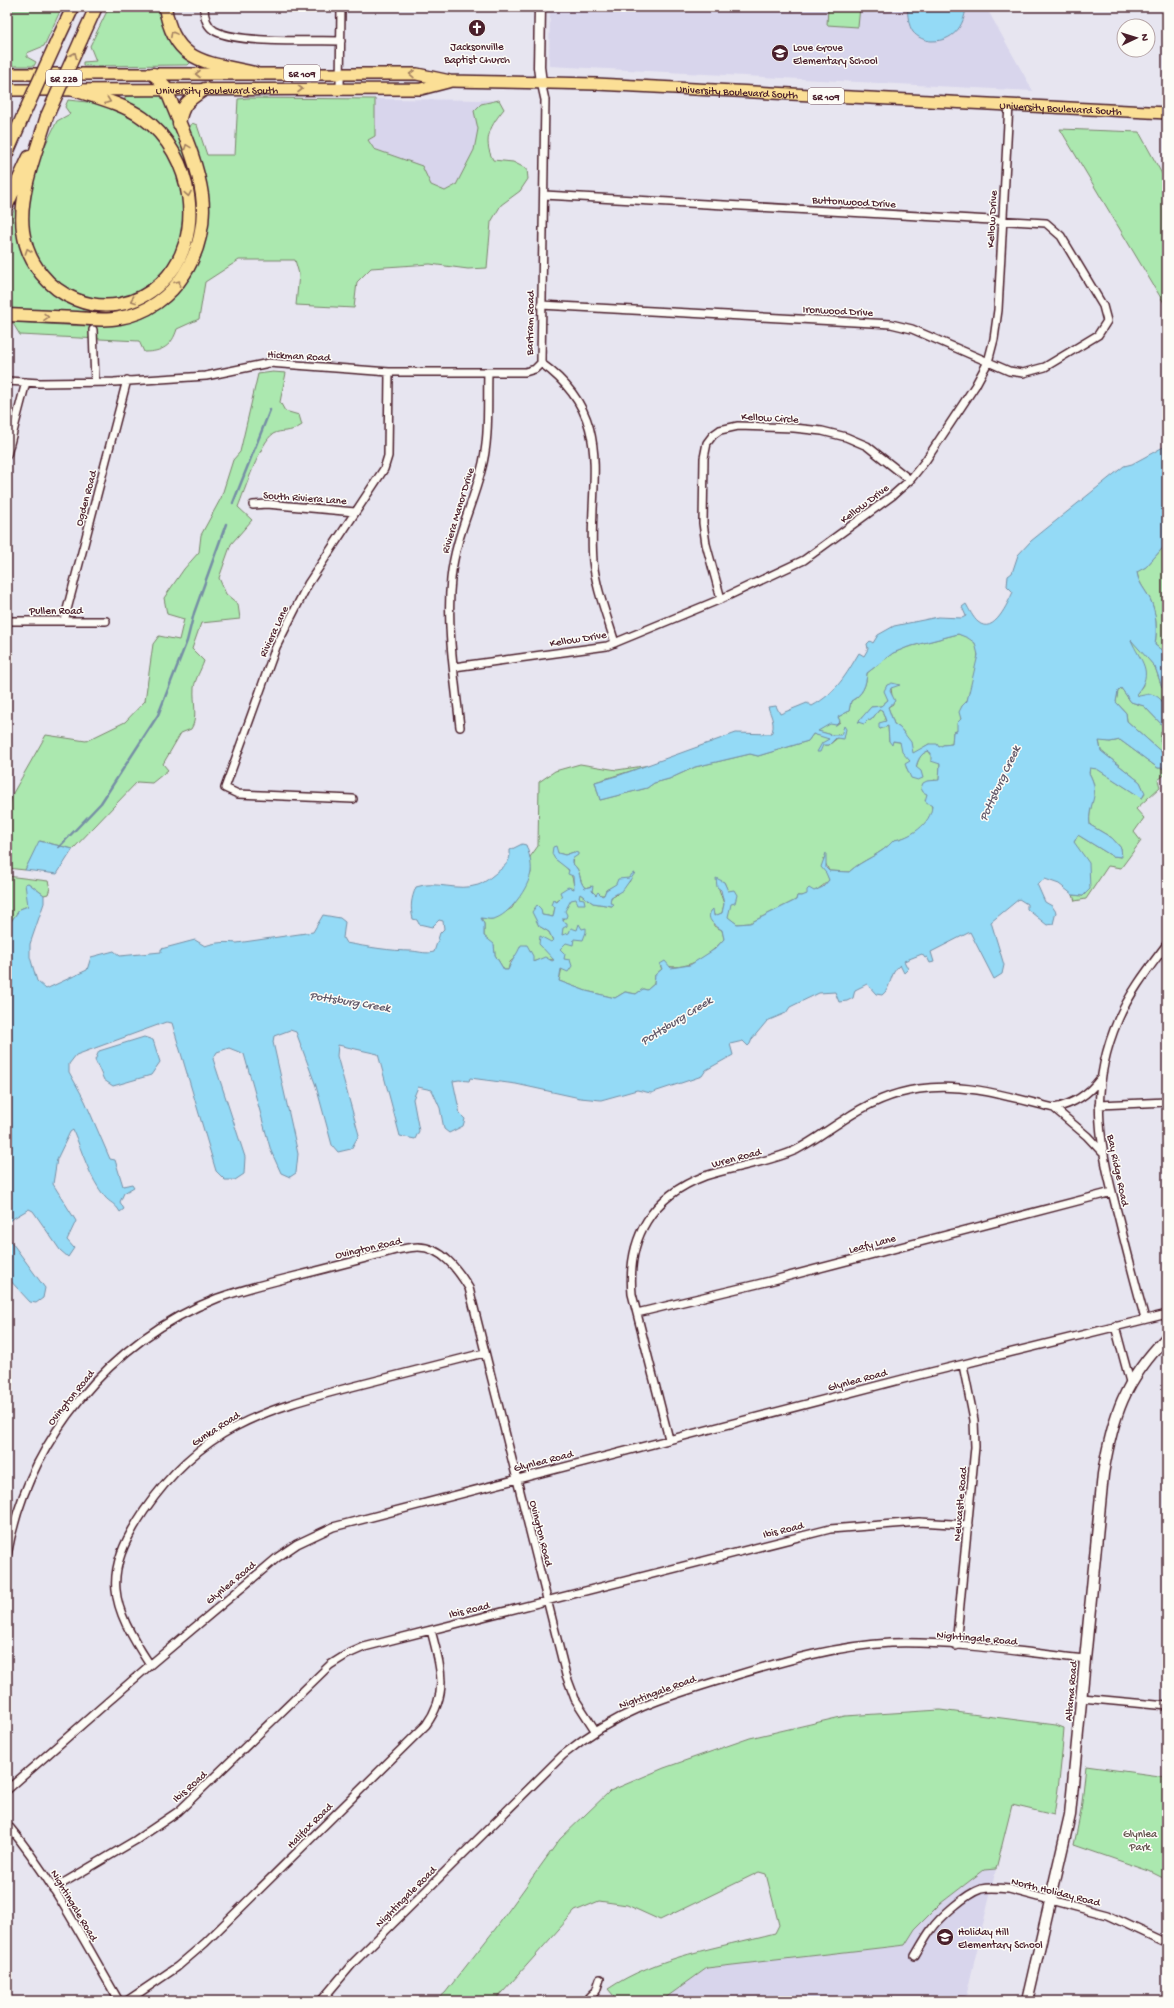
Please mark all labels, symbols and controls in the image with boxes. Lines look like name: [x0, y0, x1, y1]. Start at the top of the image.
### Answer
church icon: Jacksonville Baptist Church: [467, 18, 487, 38]
north arrow: [1116, 18, 1156, 58]
one-way arrow: [170, 31, 178, 38]
text: N: [1138, 33, 1150, 41]
place label: Jacksonville Baptist Church: [443, 42, 510, 67]
school or university icon: Love Grove Elementary School: [770, 43, 790, 63]
place label: Love Grove Elementary School: [793, 43, 878, 68]
one-way arrow: [70, 52, 78, 59]
road number: SR 109: [284, 65, 320, 81]
road number: SR 228: [46, 70, 82, 86]
one-way arrow: [195, 70, 201, 78]
one-way arrow: [409, 70, 415, 79]
street label: University Boulevard South: [676, 84, 798, 102]
street label: University Boulevard South: [156, 85, 278, 98]
one-way arrow: [297, 85, 303, 93]
road number: SR 109: [808, 88, 844, 104]
one-way arrow: [104, 96, 111, 105]
street label: University Boulevard South: [999, 100, 1122, 119]
one-way arrow: [184, 143, 192, 150]
street label: Kellow Drive: [986, 190, 1001, 248]
one-way arrow: [183, 191, 192, 197]
street label: Buttonwood Drive: [811, 195, 896, 211]
one-way arrow: [24, 247, 33, 254]
one-way arrow: [174, 280, 181, 287]
street label: Bartram Road: [524, 289, 538, 356]
one-way arrow: [129, 296, 136, 304]
street label: Ironwood Drive: [802, 304, 874, 320]
one-way arrow: [43, 313, 49, 321]
street label: Hickman Road: [267, 349, 332, 365]
street label: Kellow Circle: [741, 412, 799, 427]
street label: Riviera Manor Drive: [440, 466, 478, 555]
street label: Ogden Road: [74, 468, 100, 528]
street label: Kellow Drive: [839, 482, 892, 527]
street label: South Riviera Lane: [263, 490, 347, 508]
street label: Riviera Lane: [258, 604, 292, 659]
street label: Pullen Road: [28, 606, 84, 618]
street label: Kellow Drive: [549, 630, 608, 650]
water label: Pottsburg Creek: [977, 742, 1025, 824]
water label: Pottsburg Creek: [308, 990, 393, 1017]
water label: Pottsburg Creek: [639, 993, 717, 1049]
street label: Bay Ridge Road: [1103, 1133, 1131, 1209]
street label: Wren Road: [710, 1146, 764, 1171]
street label: Leafy Lane: [847, 1232, 898, 1257]
street label: Ovington Road: [334, 1235, 404, 1262]
street label: Ovington Road: [46, 1367, 98, 1428]
street label: Glynlea Road: [827, 1367, 890, 1395]
street label: Gunka Road: [190, 1409, 244, 1450]
street label: Glynlea Road: [513, 1448, 576, 1475]
street label: Newcastle Road: [952, 1465, 970, 1542]
street label: Ovington Road: [526, 1499, 554, 1569]
street label: Ibis Road: [762, 1520, 807, 1542]
street label: Glynlea Road: [204, 1558, 260, 1608]
street label: Ibis Road: [448, 1600, 493, 1622]
street label: Nightingale Road: [936, 1629, 1019, 1649]
street label: Altama Road: [1063, 1659, 1081, 1722]
street label: Nightingale Road: [618, 1673, 699, 1712]
street label: Ibis Road: [171, 1768, 211, 1806]
street label: Halifax Road: [285, 1799, 337, 1852]
park label: Glynlea Park: [1123, 1829, 1158, 1854]
street label: Nightingale Road: [374, 1863, 440, 1930]
street label: Nightingale Road: [47, 1868, 100, 1945]
street label: North Holiday Road: [1010, 1876, 1103, 1910]
school or university icon: Holiday Hill Elementary School: [935, 1927, 955, 1947]
place label: Holiday Hill Elementary School: [958, 1927, 1043, 1952]

